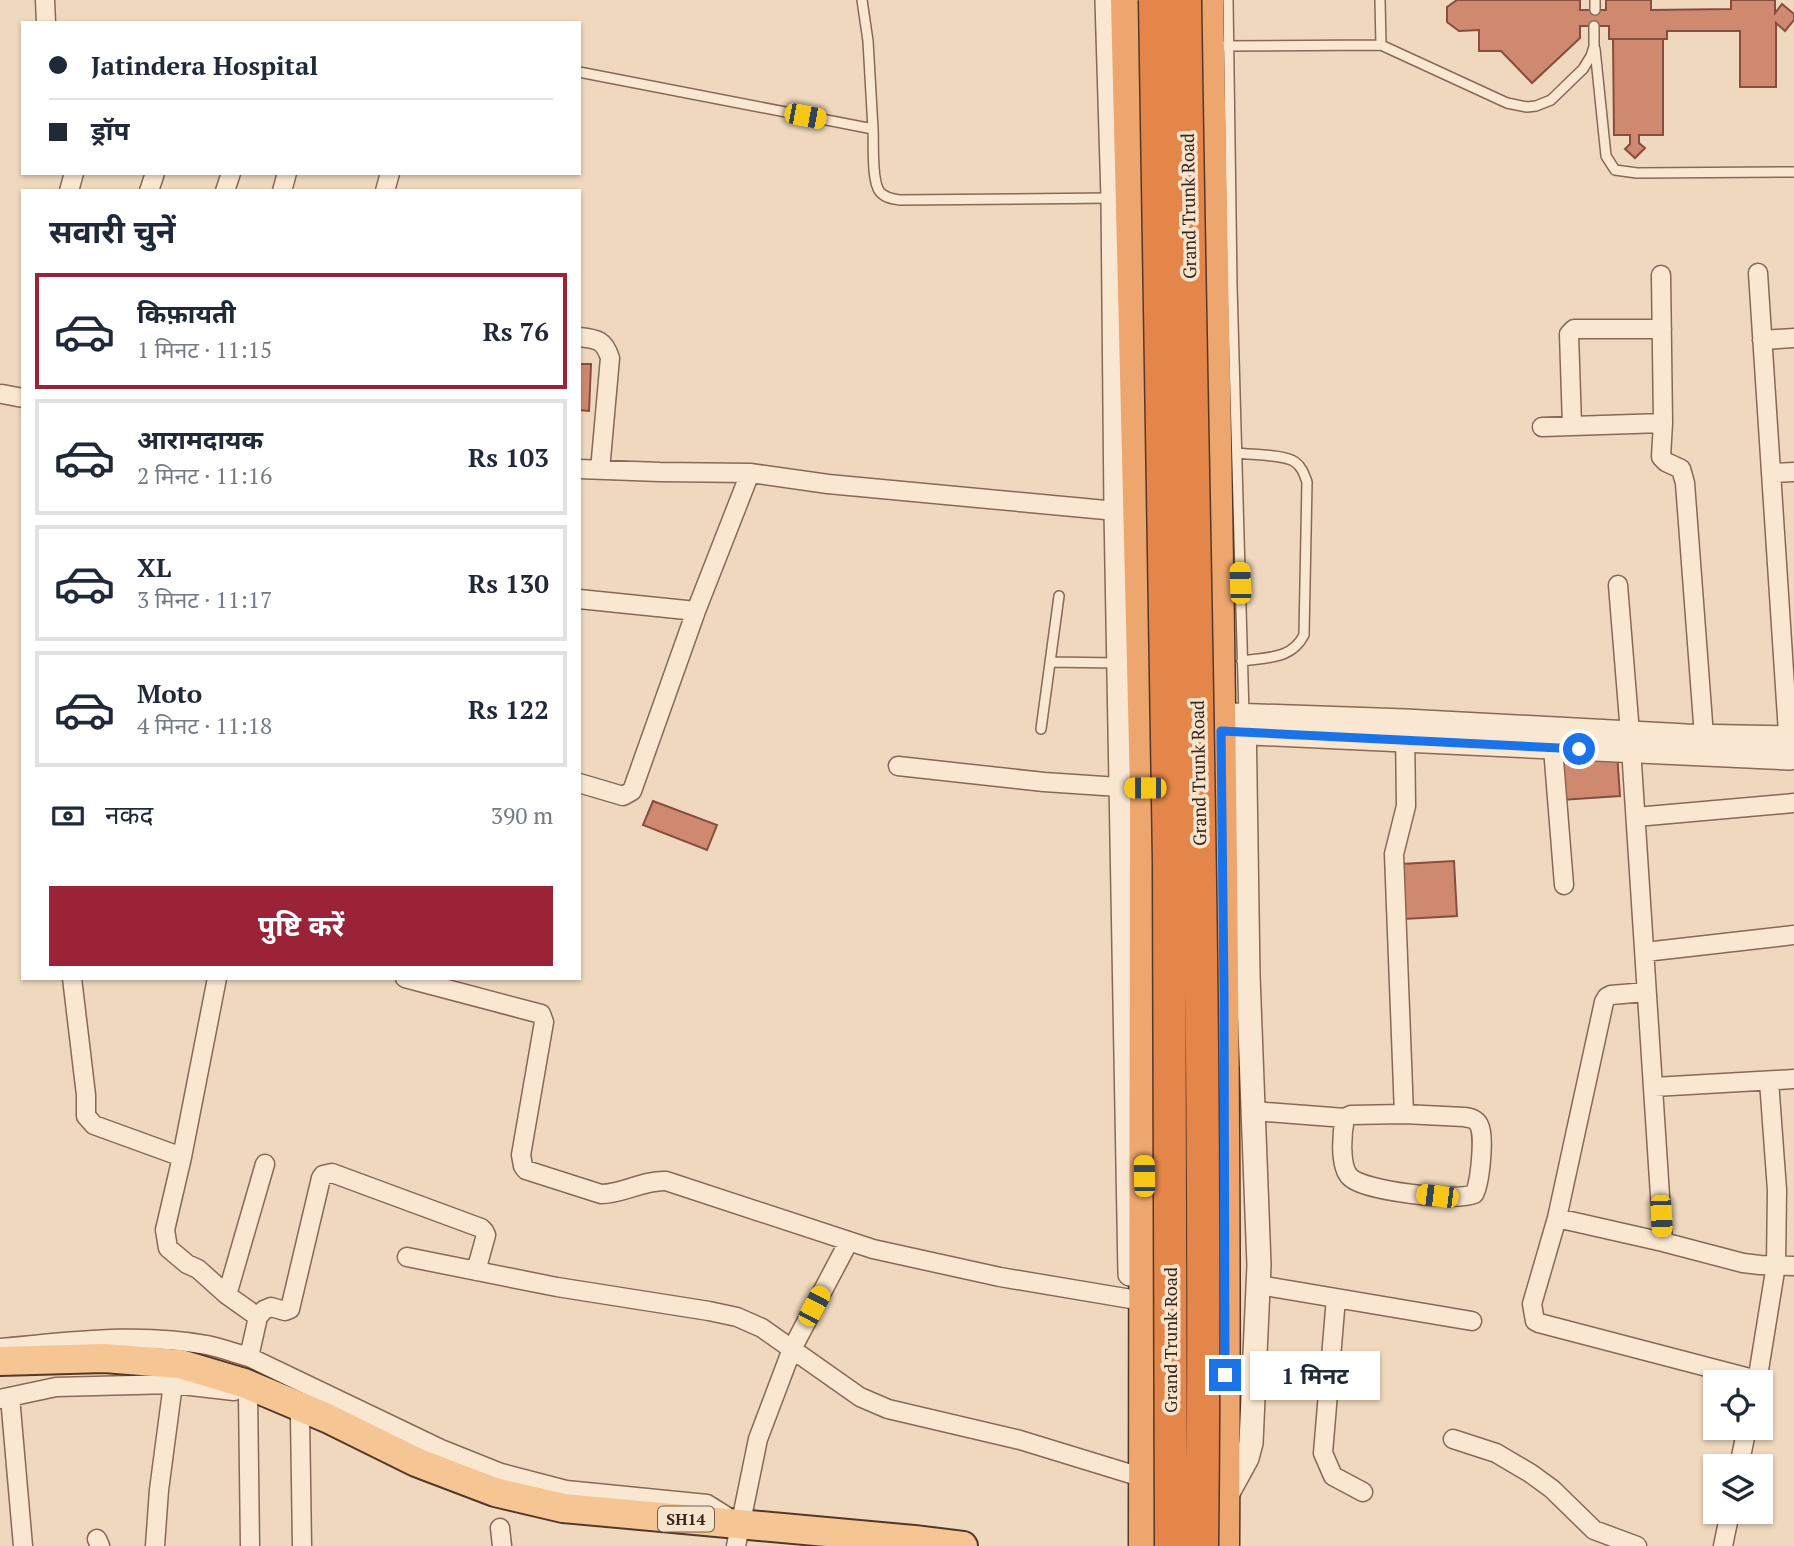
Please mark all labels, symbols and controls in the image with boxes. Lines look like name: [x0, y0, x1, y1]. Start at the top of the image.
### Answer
text: Jatindera Hospital: [91, 48, 318, 82]
car: [783, 102, 828, 130]
text: ड्रॉप: [91, 113, 129, 147]
street label: Grand Trunk Road: [1175, 133, 1201, 279]
text: सवारी चुनें: [49, 210, 175, 252]
text: किफ़ायती: [137, 296, 236, 330]
icon: car: [53, 300, 116, 363]
text: Rs 76: [483, 314, 549, 348]
text: 1 मिनट · 11:15: [137, 334, 272, 365]
text: आरामदायक: [137, 422, 263, 456]
icon: car: [53, 426, 116, 489]
text: Rs 103: [468, 440, 549, 474]
text: 2 मिनट · 11:16: [137, 460, 272, 491]
text: XL: [137, 550, 171, 584]
icon: car: [53, 552, 116, 615]
car: [1229, 562, 1252, 604]
text: Rs 130: [468, 566, 549, 600]
text: 3 मिनट · 11:17: [137, 584, 272, 615]
text: Moto: [137, 676, 202, 710]
icon: car: [53, 678, 116, 741]
text: Rs 122: [468, 692, 549, 726]
street label: Grand Trunk Road: [1185, 700, 1211, 846]
text: 4 मिनट · 11:18: [137, 710, 272, 741]
route start: [1563, 733, 1595, 765]
car: [1125, 778, 1167, 799]
icon: cash: [49, 797, 87, 835]
text: नकद: [105, 797, 153, 831]
text: 390 m: [491, 800, 553, 831]
button: पुष्टि करें: [49, 886, 553, 966]
car: [1134, 1155, 1155, 1197]
car: [1415, 1183, 1460, 1209]
car: [1650, 1194, 1673, 1238]
street label: Grand Trunk Road: [1158, 1267, 1182, 1413]
car: [795, 1283, 834, 1329]
callout: 1 मिनट: [1250, 1350, 1379, 1400]
route end: [1209, 1359, 1241, 1391]
text: 1 मिनट: [1281, 1360, 1349, 1391]
map controls: [1703, 1370, 1773, 1524]
button: locate: [1703, 1370, 1773, 1440]
button: layers: [1703, 1454, 1773, 1524]
road number: SH14: [658, 1506, 714, 1532]

